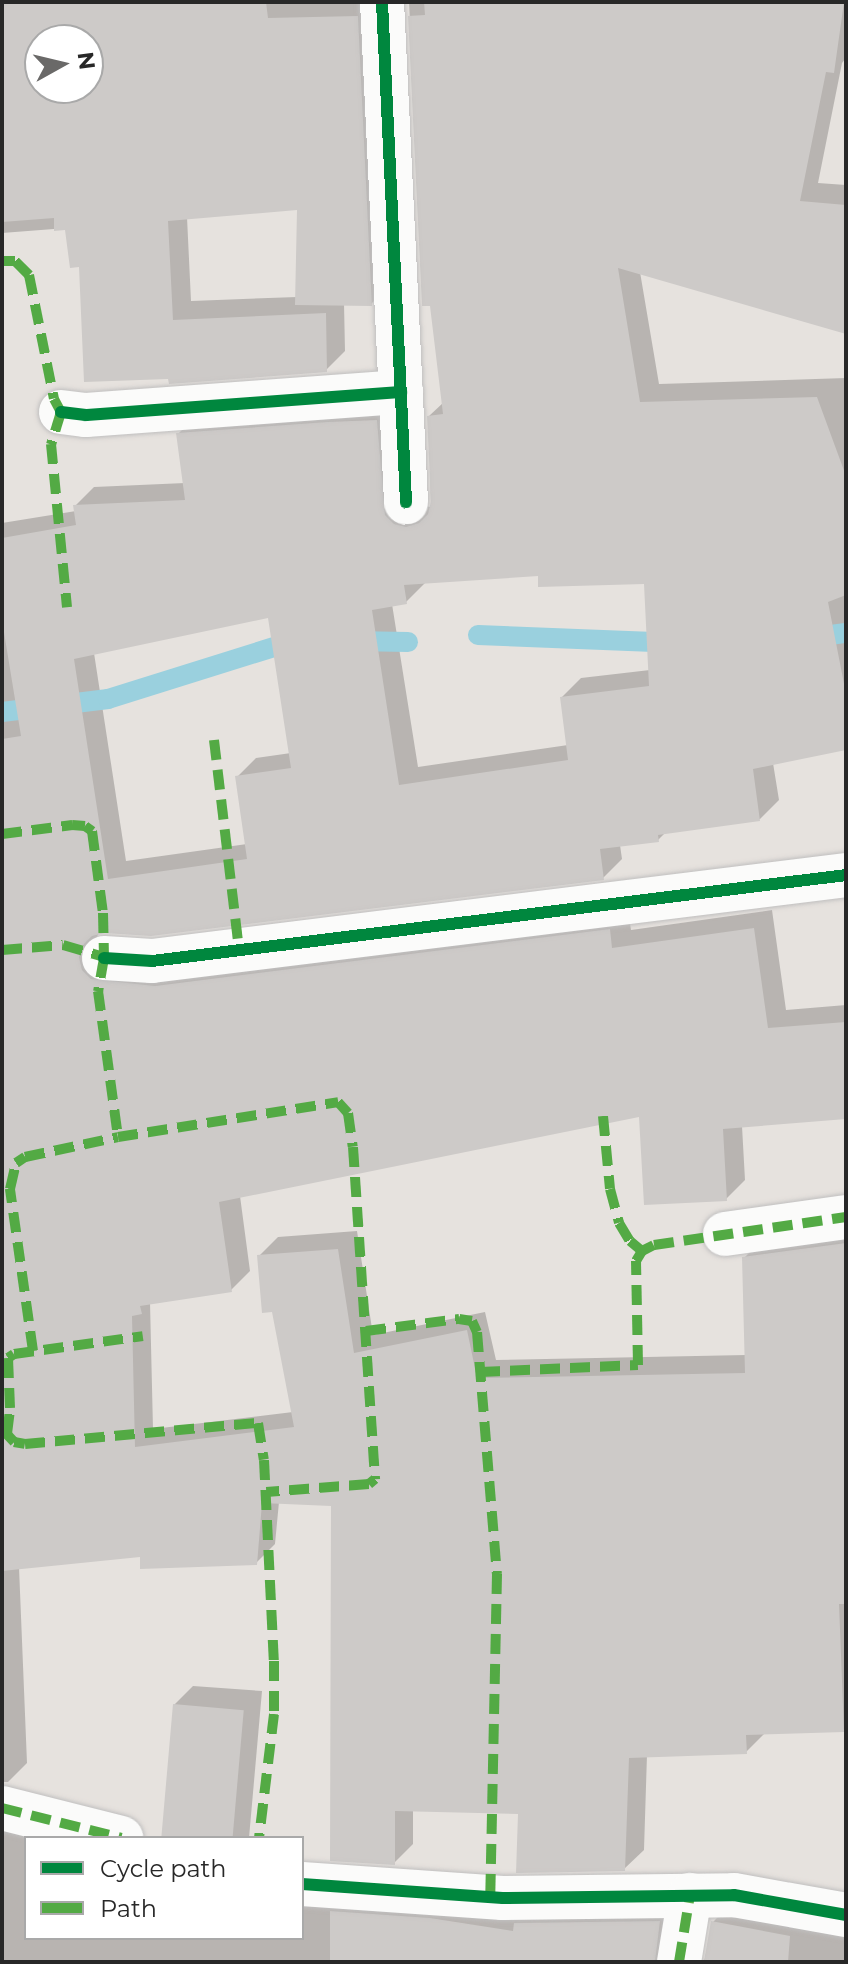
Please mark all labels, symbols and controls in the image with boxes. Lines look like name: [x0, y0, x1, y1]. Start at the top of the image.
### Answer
north arrow: [24, 24, 104, 104]
text: N: [72, 50, 101, 72]
legend: [24, 1836, 304, 1940]
text: Cycle path: [100, 1854, 227, 1883]
text: Path: [100, 1894, 157, 1923]

